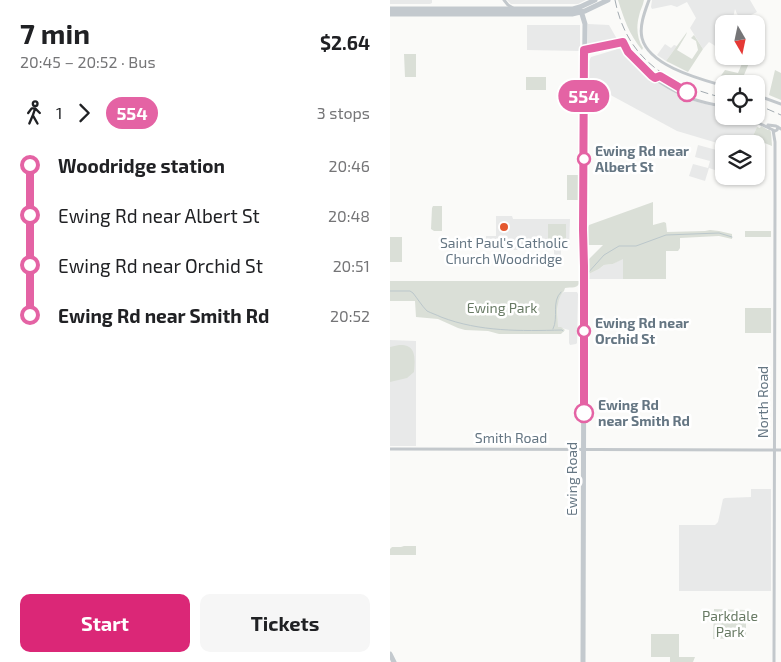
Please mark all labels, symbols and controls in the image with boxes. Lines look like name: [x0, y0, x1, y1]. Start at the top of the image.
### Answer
north arrow: [715, 15, 765, 65]
map controls: [715, 15, 765, 185]
text: 7 min: [20, 16, 90, 50]
text: $2.64: [320, 31, 370, 54]
text: 20:45 – 20:52 · Bus: [20, 52, 156, 71]
button: locate: [715, 75, 765, 125]
line badge: 554: [555, 80, 613, 112]
unlabelled marker: [677, 82, 697, 102]
text: 554: [568, 85, 600, 107]
icon: walk: [20, 99, 48, 127]
icon: forward: [70, 99, 98, 127]
text: 554: [116, 102, 148, 124]
text: 1: [56, 103, 62, 122]
text: 3 stops: [317, 103, 370, 122]
button: layers: [715, 135, 765, 185]
place label: Ewing Rd near Albert St: [595, 142, 689, 175]
marker: Ewing Rd near Albert St: [577, 152, 591, 166]
text: Woodridge station: [58, 154, 225, 177]
text: 20:46: [329, 156, 370, 175]
text: Ewing Rd near Albert St: [58, 204, 260, 227]
text: 20:48: [328, 206, 370, 225]
marker: Saint Paul's Catholic Church Woodridge: [498, 221, 510, 233]
place label: Saint Paul's Catholic Church Woodridge: [440, 234, 568, 267]
text: Ewing Rd near Orchid St: [58, 254, 263, 277]
text: 20:51: [333, 256, 370, 275]
park label: Ewing Park: [467, 299, 537, 316]
text: Ewing Rd near Smith Rd: [58, 304, 269, 327]
text: 20:52: [330, 306, 370, 325]
place label: Ewing Rd near Orchid St: [595, 314, 689, 347]
marker: Ewing Rd near Orchid St: [577, 324, 591, 338]
street label: North Road: [754, 366, 771, 438]
place label: Ewing Rd near Smith Rd: [598, 396, 690, 429]
marker: Ewing Rd near Smith Rd: [574, 403, 594, 423]
street label: Smith Road: [475, 429, 547, 446]
street label: Ewing Road: [563, 442, 580, 516]
button: Start: [20, 594, 190, 652]
button: Tickets: [200, 594, 370, 652]
park label: Parkdale Park: [702, 607, 758, 640]

